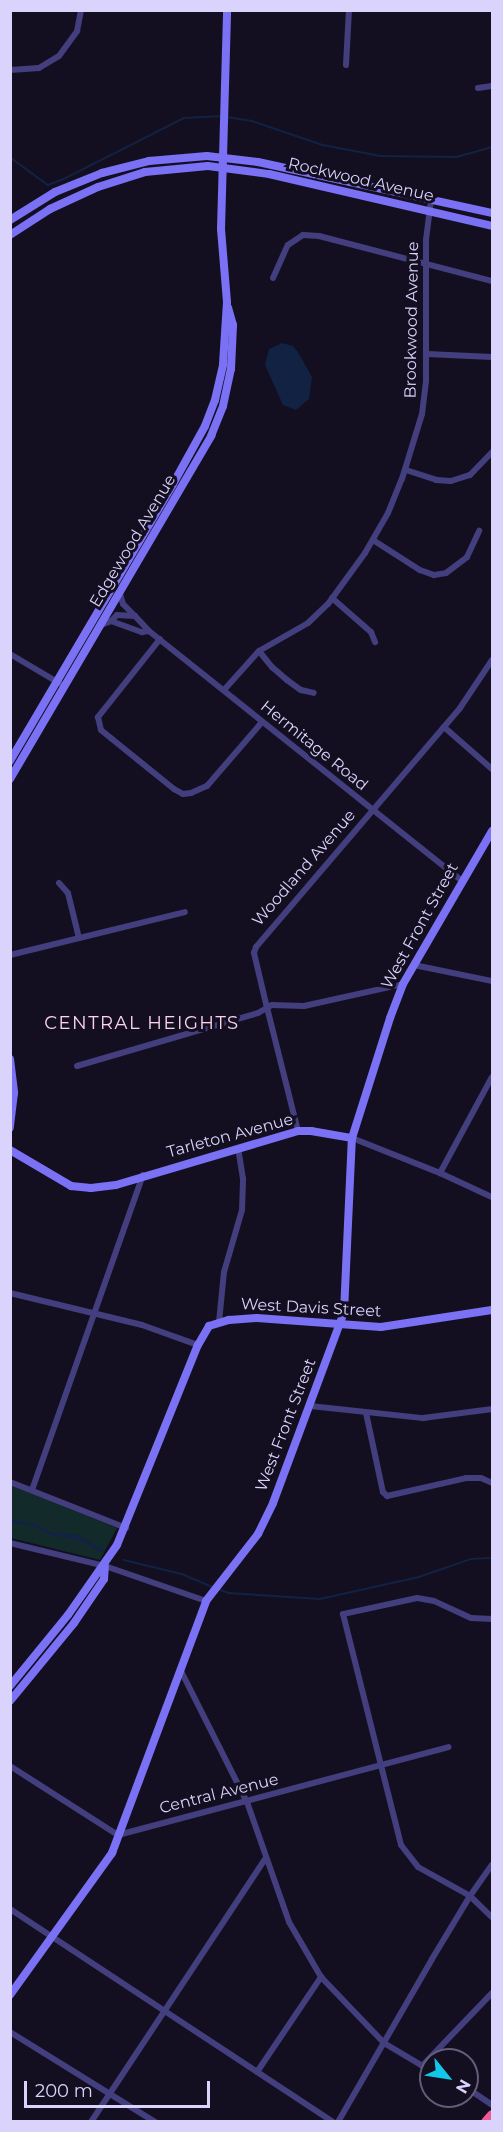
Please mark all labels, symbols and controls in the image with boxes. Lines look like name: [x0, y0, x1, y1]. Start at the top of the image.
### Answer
street label: Rockwood Avenue: [286, 154, 436, 206]
street label: Brookwood Avenue: [401, 241, 423, 399]
street label: Edgewood Avenue: [86, 471, 180, 611]
street label: Hermitage Road: [257, 697, 371, 795]
street label: Woodland Avenue: [248, 806, 360, 930]
street label: West Front Street: [377, 860, 463, 992]
district label: CENTRAL HEIGHTS: [44, 1012, 240, 1034]
street label: Tarleton Avenue: [165, 1110, 295, 1162]
street label: West Davis Street: [240, 1295, 382, 1321]
street label: West Front Street: [252, 1356, 320, 1494]
street label: Central Avenue: [157, 1770, 281, 1818]
north arrow: [419, 2048, 479, 2108]
scale bar: [27, 2069, 213, 2107]
text: N: [452, 2076, 475, 2097]
text: 200 m: [35, 2080, 93, 2102]

